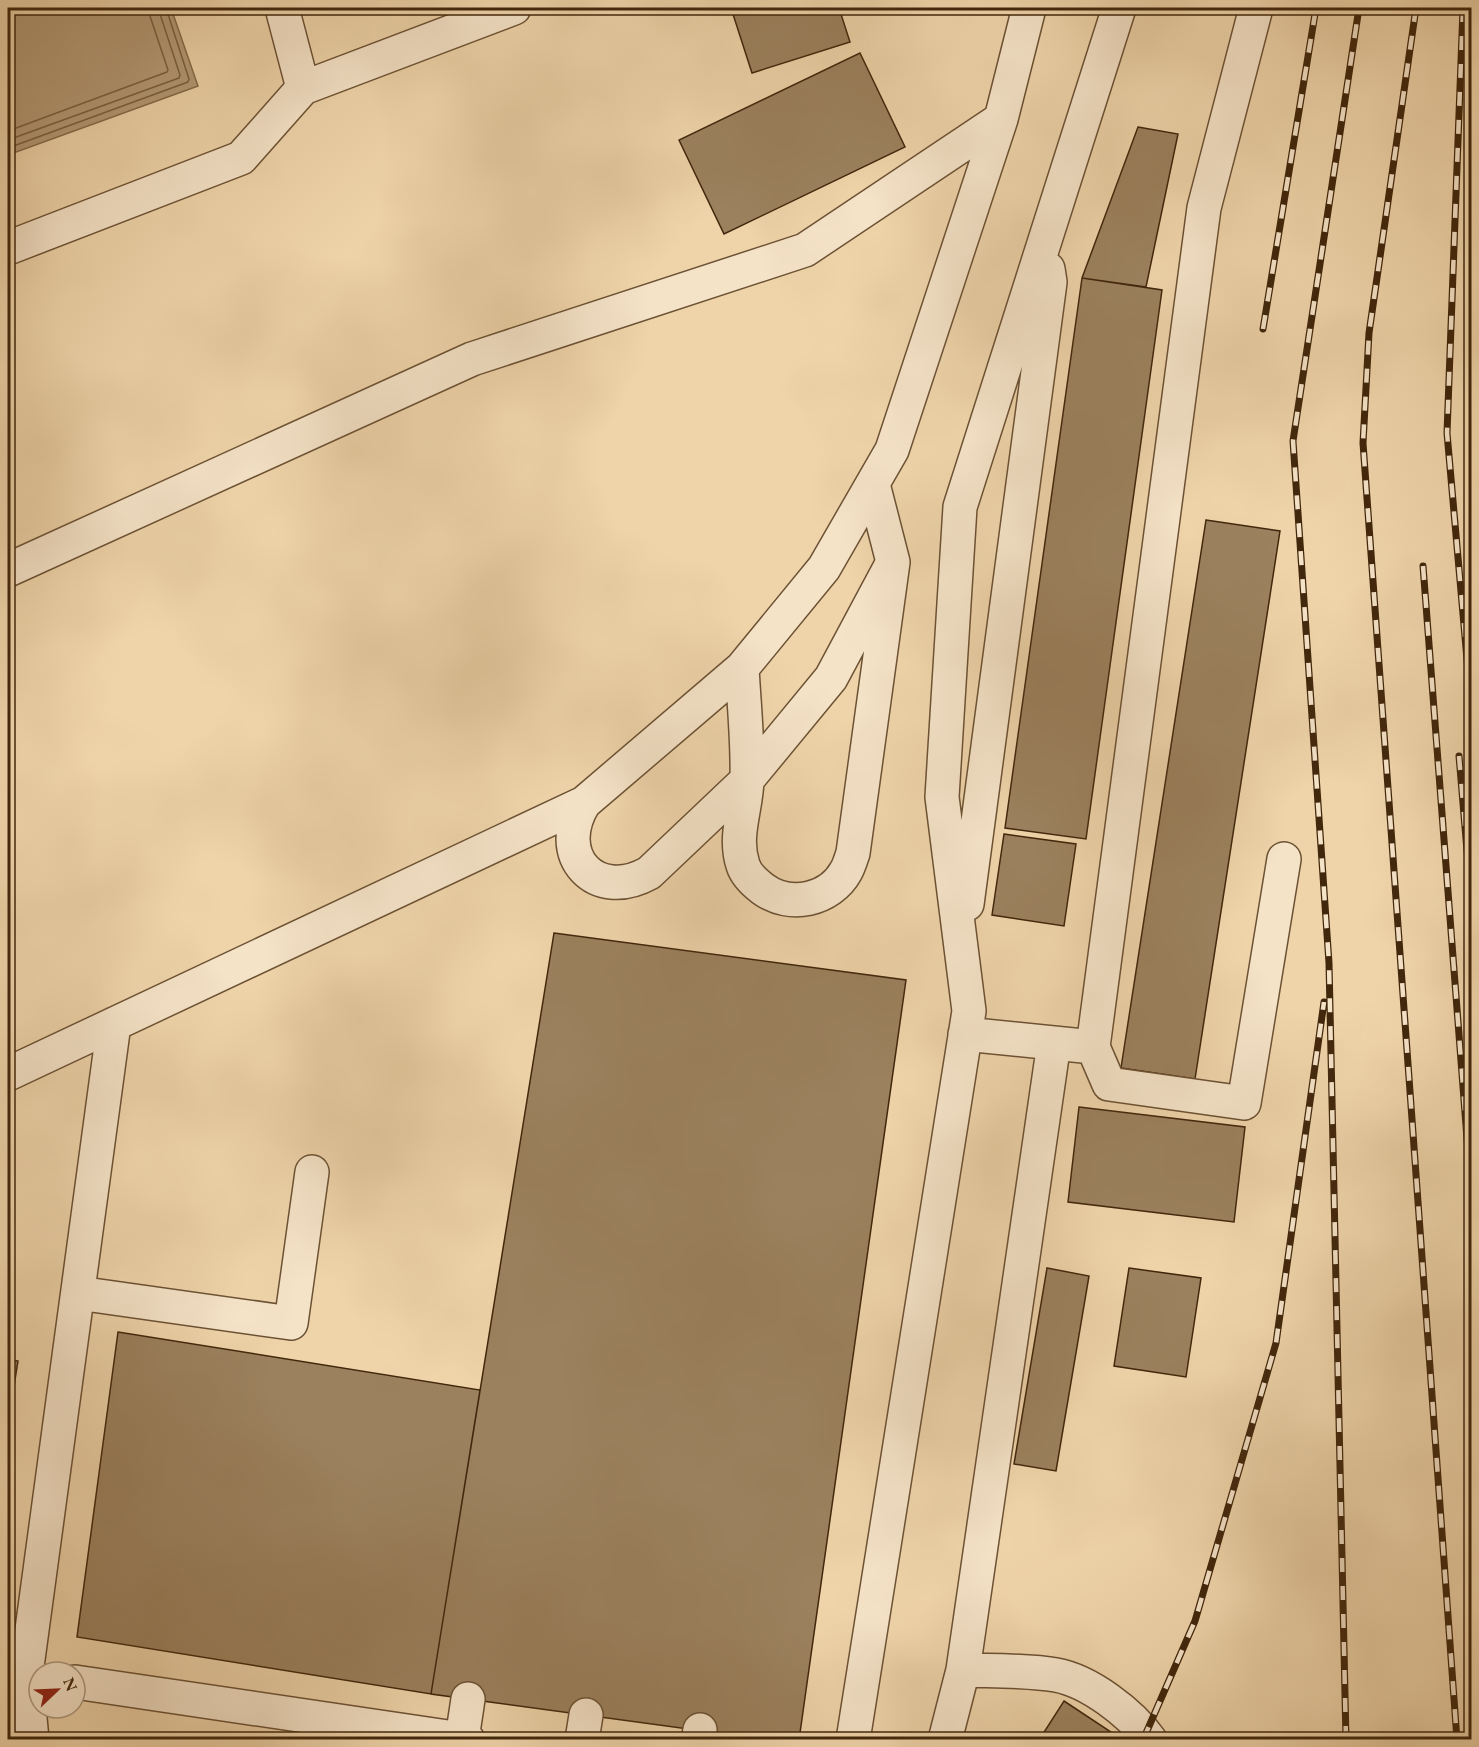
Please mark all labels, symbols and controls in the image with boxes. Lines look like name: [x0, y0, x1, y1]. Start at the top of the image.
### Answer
north arrow: [27, 1660, 87, 1720]
text: N: [58, 1674, 83, 1694]

